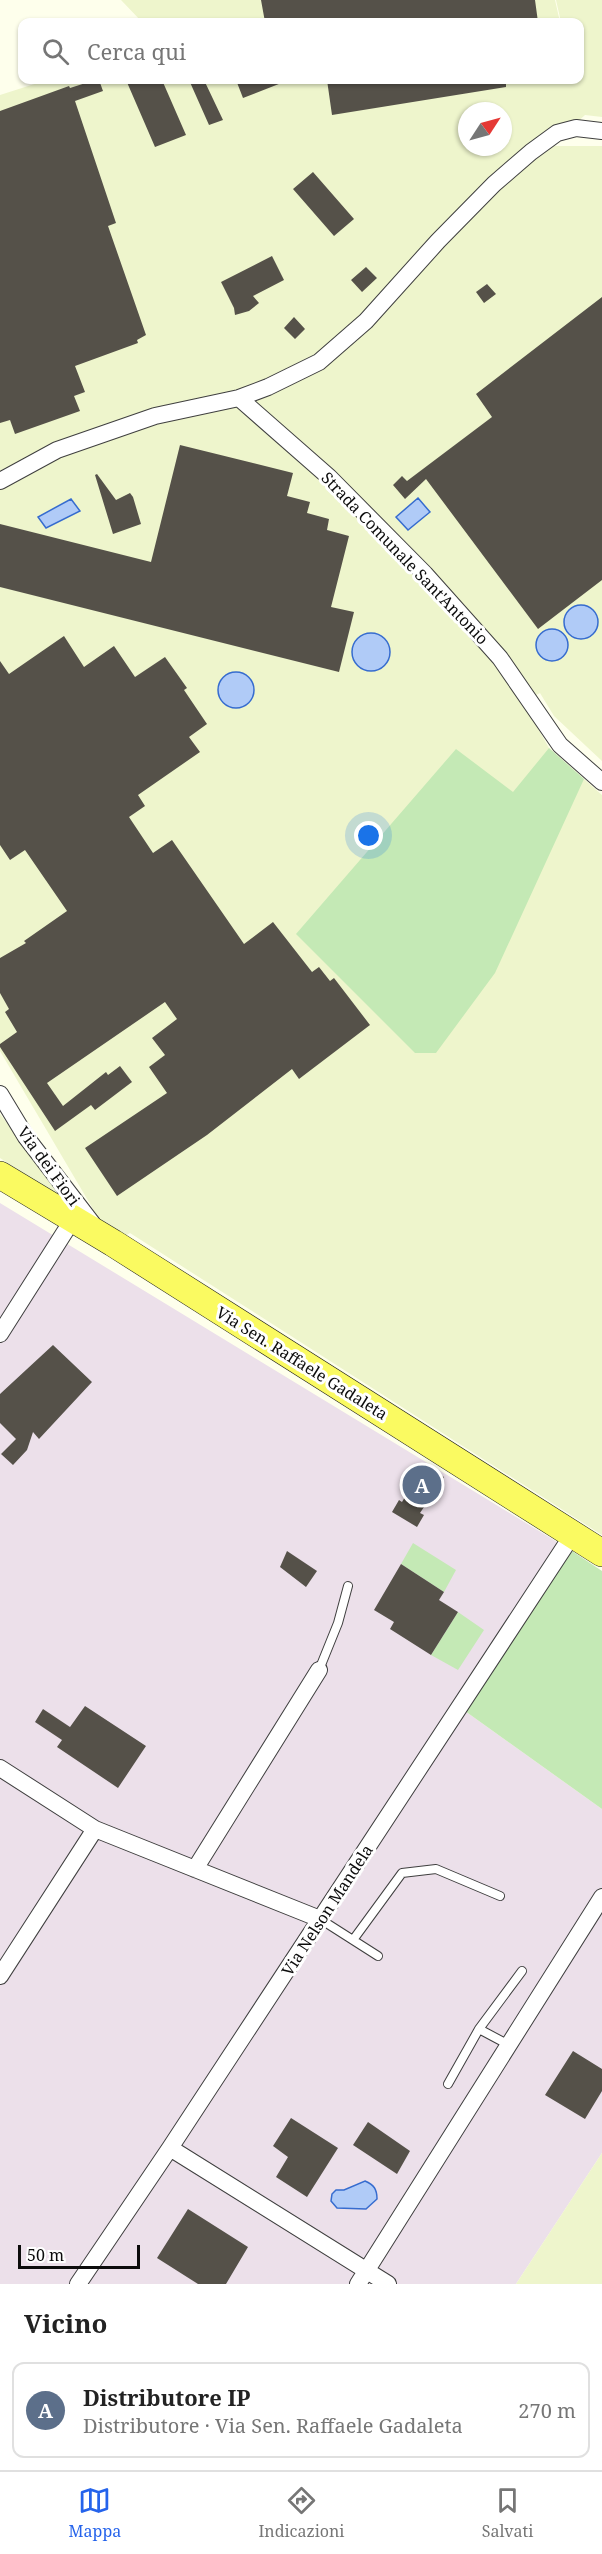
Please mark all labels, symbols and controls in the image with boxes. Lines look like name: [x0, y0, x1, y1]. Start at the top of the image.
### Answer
search box: [18, 18, 584, 84]
icon: search: [39, 35, 72, 68]
text: Cerca qui: [87, 36, 186, 66]
north arrow: [458, 102, 512, 156]
street label: Strada Comunale Sant'Antonio: [317, 467, 493, 649]
your location: [354, 821, 383, 850]
street label: Via dei Fiori: [13, 1122, 85, 1210]
street label: Via Sen. Raffaele Gadaleta: [212, 1301, 392, 1425]
pin: A: [402, 1462, 442, 1508]
street label: Via Nelson Mandela: [276, 1840, 378, 1980]
scale bar: [18, 2242, 140, 2270]
text: 50 m: [27, 2244, 64, 2266]
text: Vicino: [24, 2305, 107, 2341]
text: Distributore IP: [83, 2382, 250, 2412]
text: A: [38, 2397, 53, 2424]
text: 270 m: [518, 2397, 576, 2424]
text: Distributore · Via Sen. Raffaele Gadaleta: [83, 2412, 463, 2439]
tab: Mappa: [69, 2484, 121, 2542]
tab: Indicazioni: [258, 2484, 344, 2542]
tab: Salvati: [482, 2484, 533, 2542]

